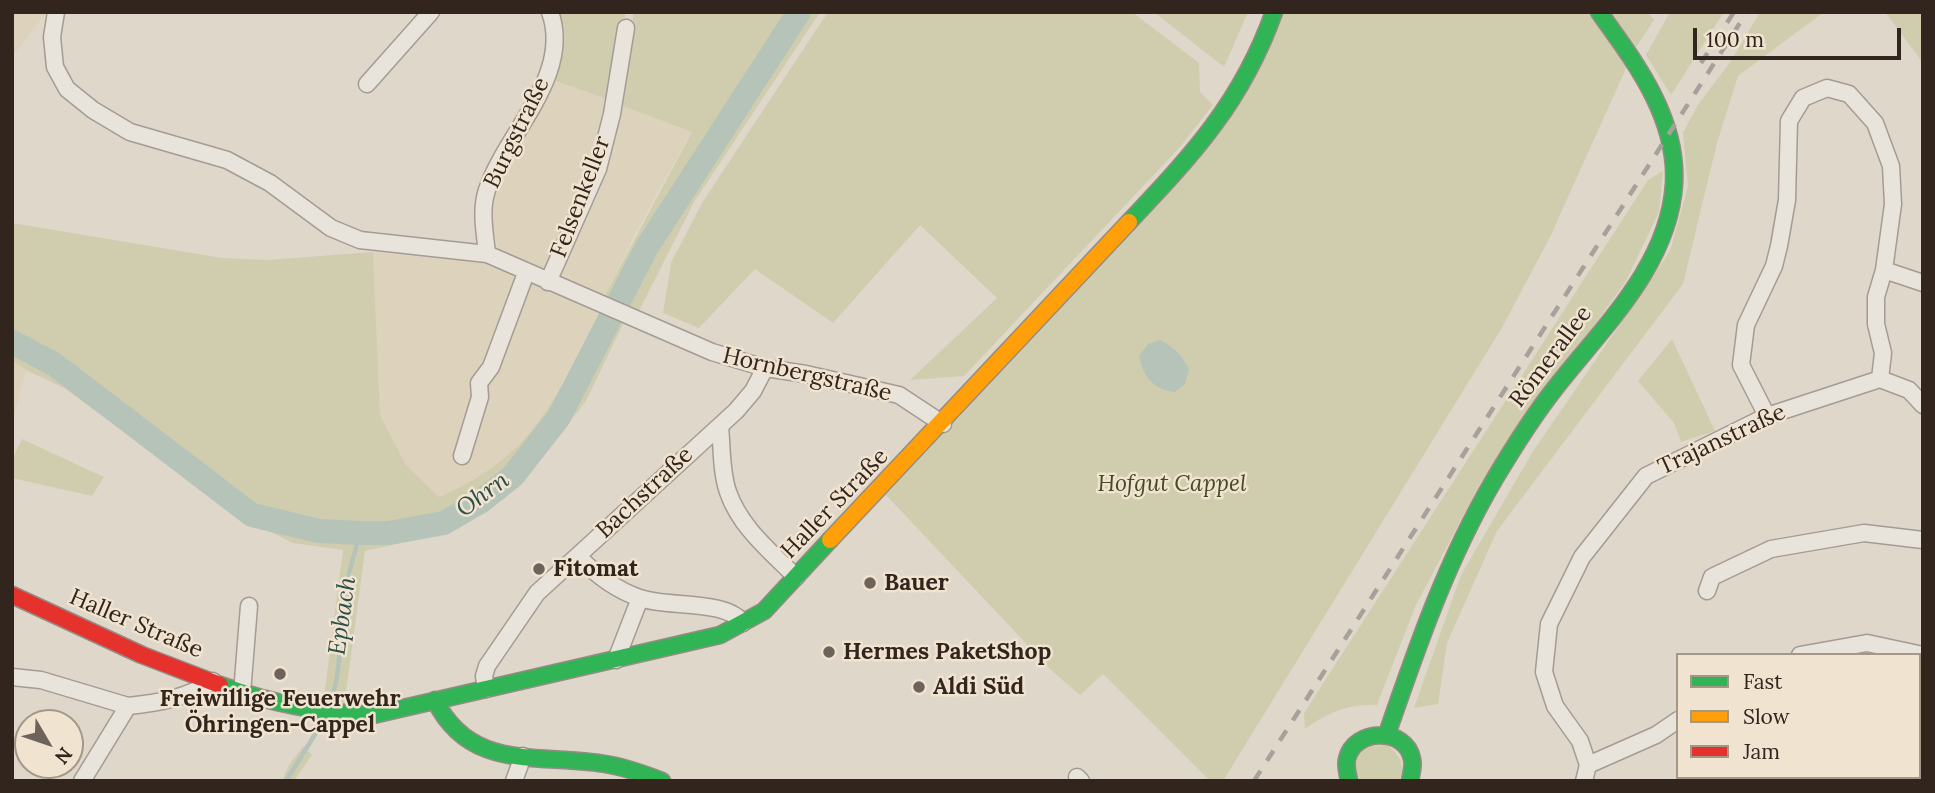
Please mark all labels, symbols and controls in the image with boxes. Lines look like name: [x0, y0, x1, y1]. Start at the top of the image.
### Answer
scale bar: [1697, 14, 1905, 58]
text: 100 m: [1706, 26, 1764, 53]
street label: Burgstraße: [478, 73, 556, 193]
street label: Felsenkeller: [545, 132, 617, 262]
street label: Römerallee: [1504, 301, 1598, 413]
street label: Hornbergstraße: [720, 342, 894, 408]
street label: Trajanstraße: [1654, 398, 1790, 482]
street label: Bachstraße: [591, 441, 699, 545]
street label: Haller Straße: [776, 443, 894, 565]
water label: Ohrn: [451, 466, 515, 524]
park label: Hofgut Cappel: [1098, 470, 1246, 498]
place label: Fitomat: [553, 555, 638, 583]
marker: Fitomat: [531, 561, 547, 577]
place label: Bauer: [884, 569, 949, 597]
water label: Epbach: [323, 575, 363, 657]
marker: Bauer: [862, 575, 878, 591]
street label: Haller Straße: [65, 584, 207, 664]
place label: Hermes PaketShop: [843, 638, 1051, 666]
marker: Hermes PaketShop: [821, 644, 837, 660]
legend: [1676, 653, 1921, 779]
marker: Freiwillige Feuerwehr Öhringen-Cappel: [272, 666, 288, 682]
text: Fast: [1743, 668, 1782, 695]
place label: Aldi Süd: [933, 673, 1024, 701]
marker: Aldi Süd: [911, 679, 927, 695]
place label: Freiwillige Feuerwehr Öhringen-Cappel: [160, 685, 400, 739]
text: Slow: [1743, 703, 1790, 730]
north arrow: [14, 709, 84, 779]
text: Jam: [1743, 738, 1780, 765]
text: N: [50, 743, 78, 769]

